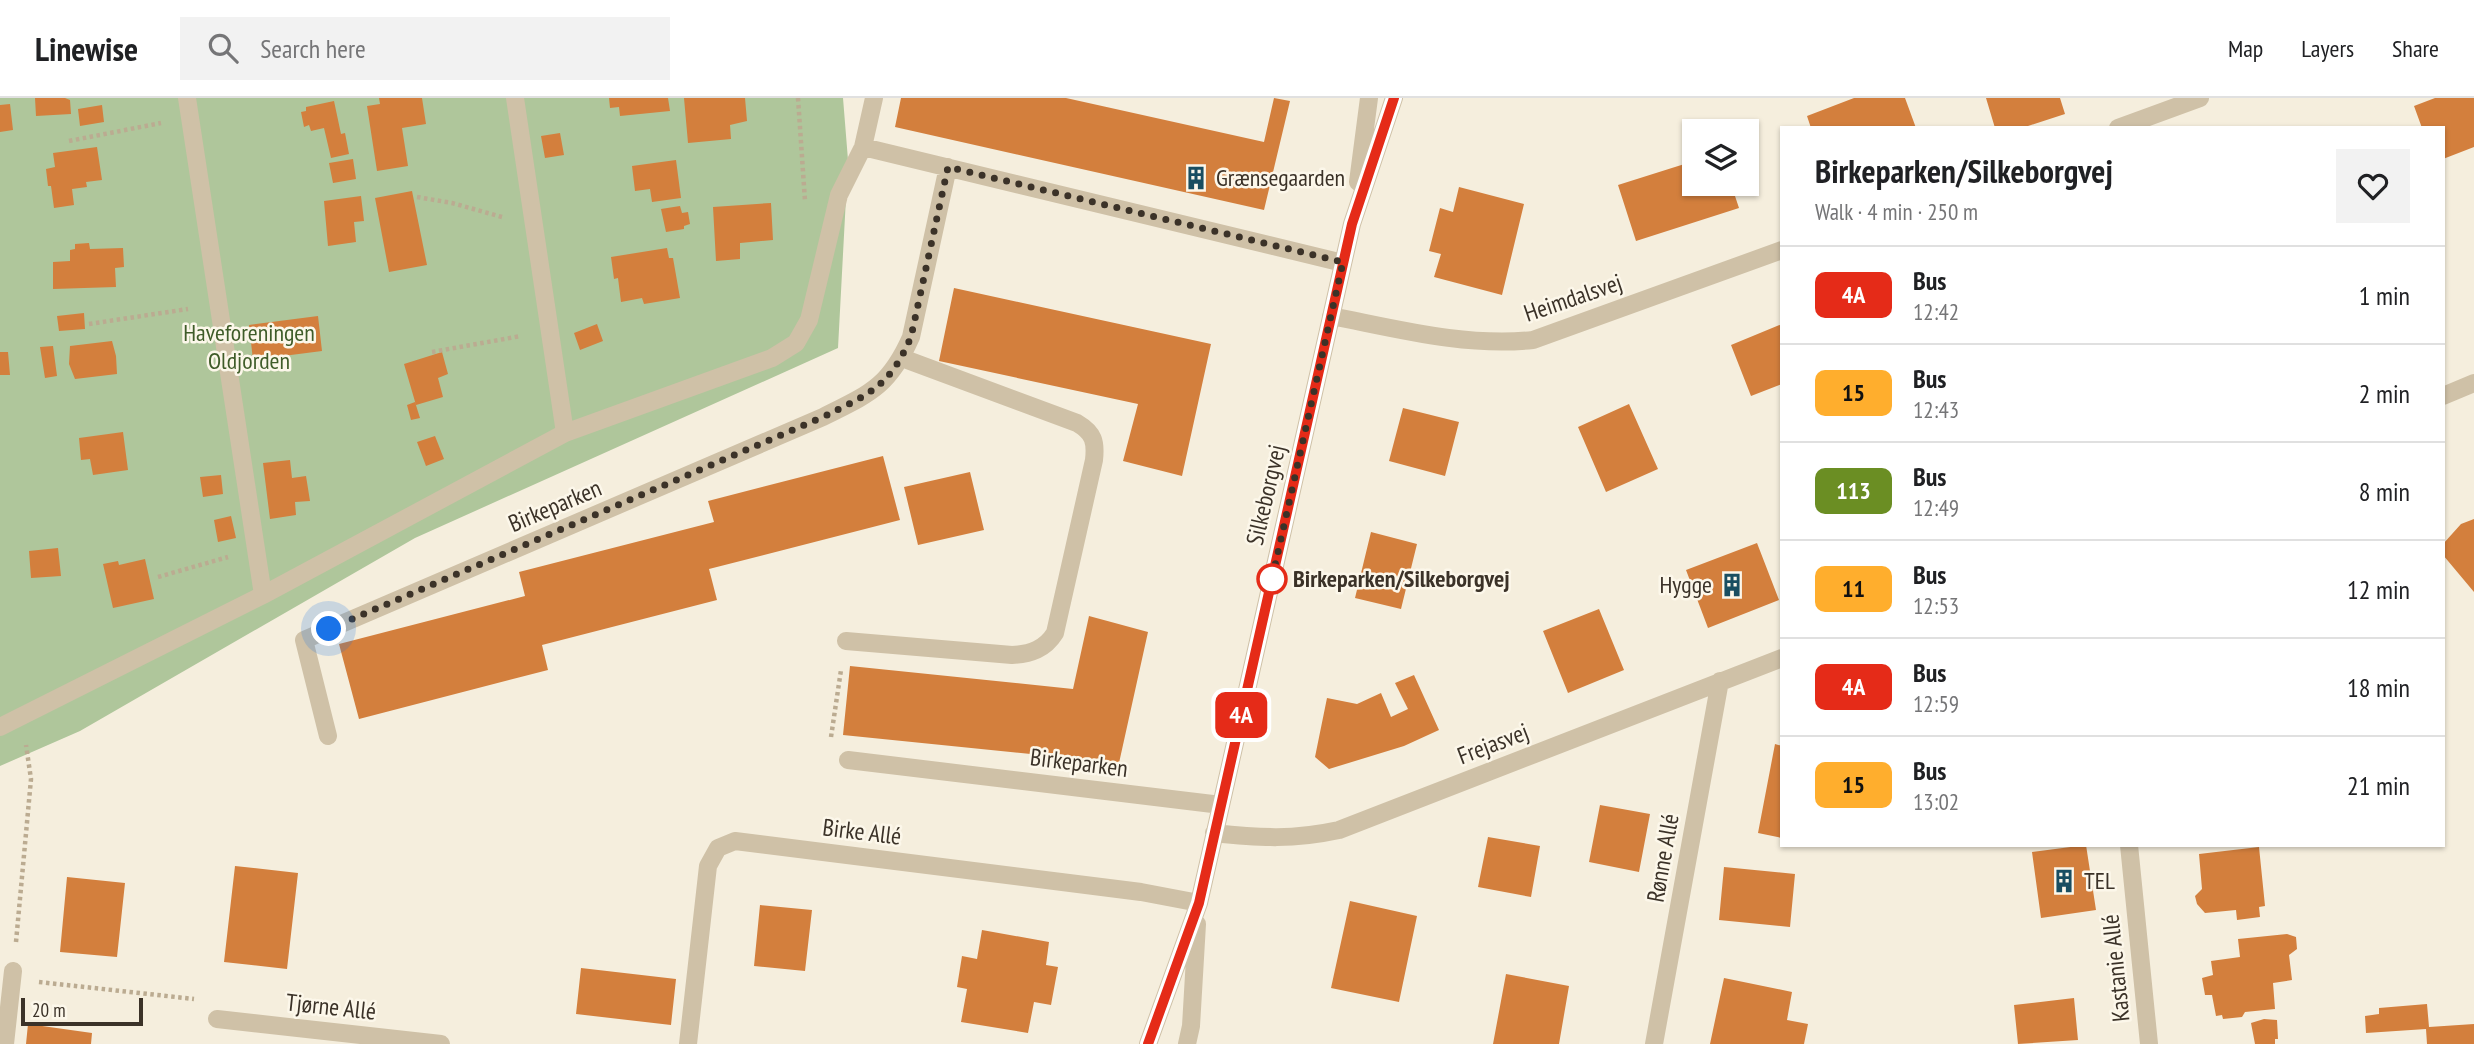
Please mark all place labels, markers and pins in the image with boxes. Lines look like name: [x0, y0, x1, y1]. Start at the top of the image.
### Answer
place label: Grænsegaarden: [1216, 162, 1345, 193]
building icon: Grænsegaarden: [1182, 164, 1210, 192]
place label: Birkeparken/Silkeborgvej: [1293, 563, 1510, 594]
marker: Birkeparken/Silkeborgvej: [1257, 564, 1287, 594]
place label: Hygge: [1659, 569, 1712, 600]
building icon: Hygge: [1718, 571, 1746, 599]
place label: TEL: [2084, 865, 2115, 896]
building icon: TEL: [2050, 867, 2078, 895]

